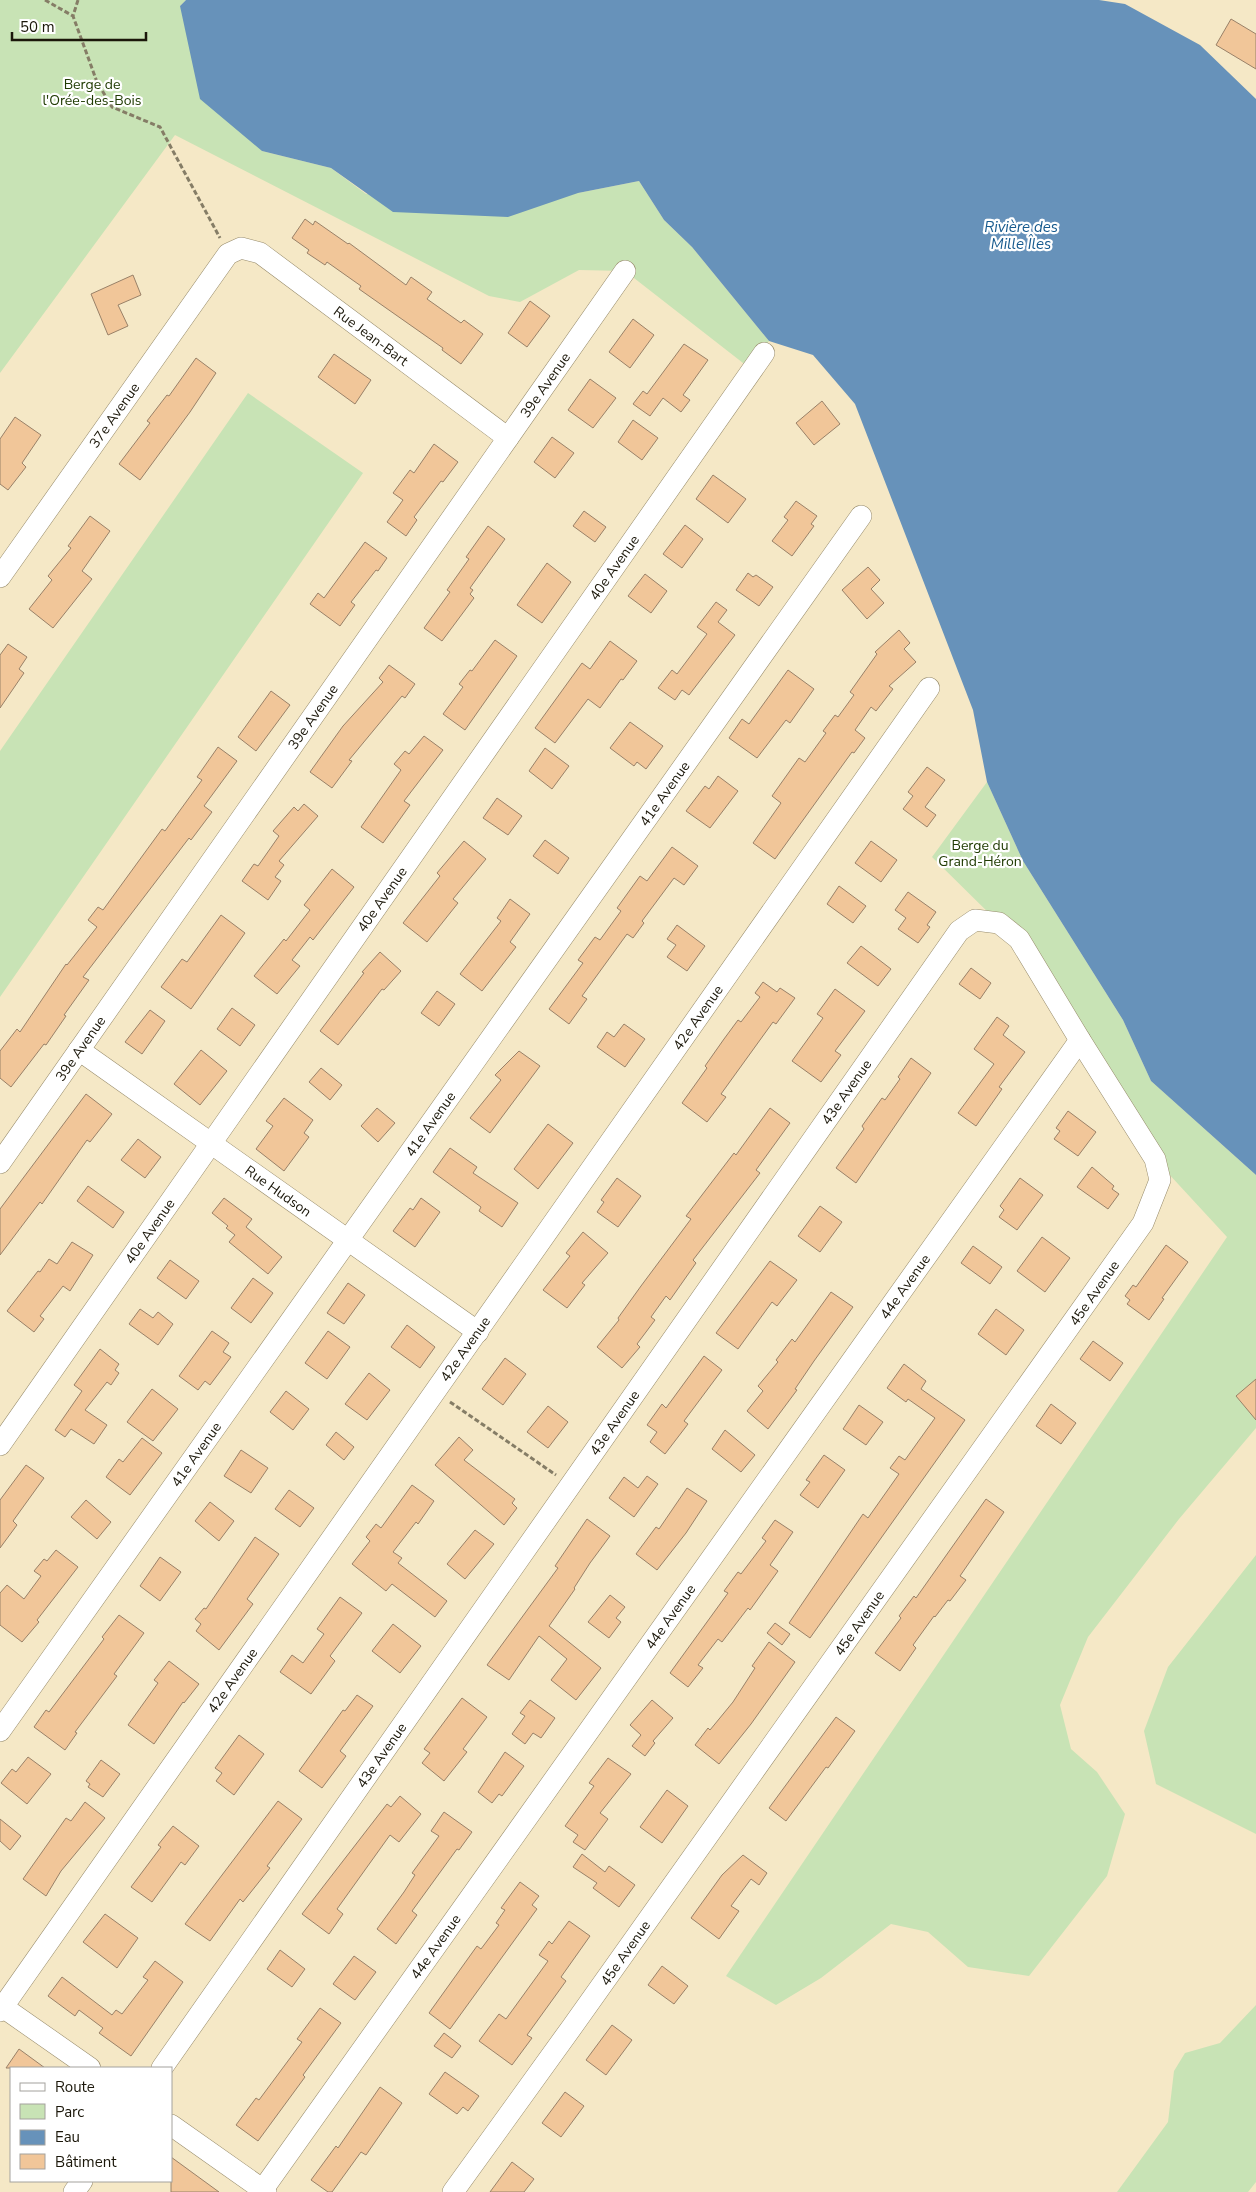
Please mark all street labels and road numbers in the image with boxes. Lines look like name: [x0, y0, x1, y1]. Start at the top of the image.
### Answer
street label: Rue Jean-Bart: [330, 302, 412, 371]
street label: 39e Avenue: [516, 349, 575, 422]
street label: 37e Avenue: [85, 379, 144, 452]
street label: 40e Avenue: [585, 531, 644, 604]
street label: 39e Avenue: [284, 681, 343, 753]
street label: 41e Avenue: [635, 758, 694, 830]
street label: 40e Avenue: [353, 863, 412, 936]
street label: 42e Avenue: [669, 981, 728, 1054]
street label: 39e Avenue: [51, 1012, 110, 1085]
street label: 43e Avenue: [817, 1056, 876, 1129]
street label: 41e Avenue: [401, 1088, 460, 1161]
street label: Rue Hudson: [241, 1161, 315, 1221]
street label: 40e Avenue: [121, 1195, 179, 1268]
street label: 44e Avenue: [876, 1251, 935, 1323]
street label: 45e Avenue: [1065, 1257, 1124, 1330]
street label: 42e Avenue: [436, 1313, 495, 1386]
street label: 43e Avenue: [585, 1387, 644, 1459]
street label: 41e Avenue: [167, 1418, 226, 1491]
street label: 44e Avenue: [641, 1581, 700, 1653]
street label: 45e Avenue: [830, 1587, 889, 1660]
street label: 42e Avenue: [203, 1644, 262, 1717]
street label: 43e Avenue: [352, 1719, 411, 1792]
street label: 44e Avenue: [406, 1911, 465, 1983]
street label: 45e Avenue: [596, 1917, 655, 1990]

